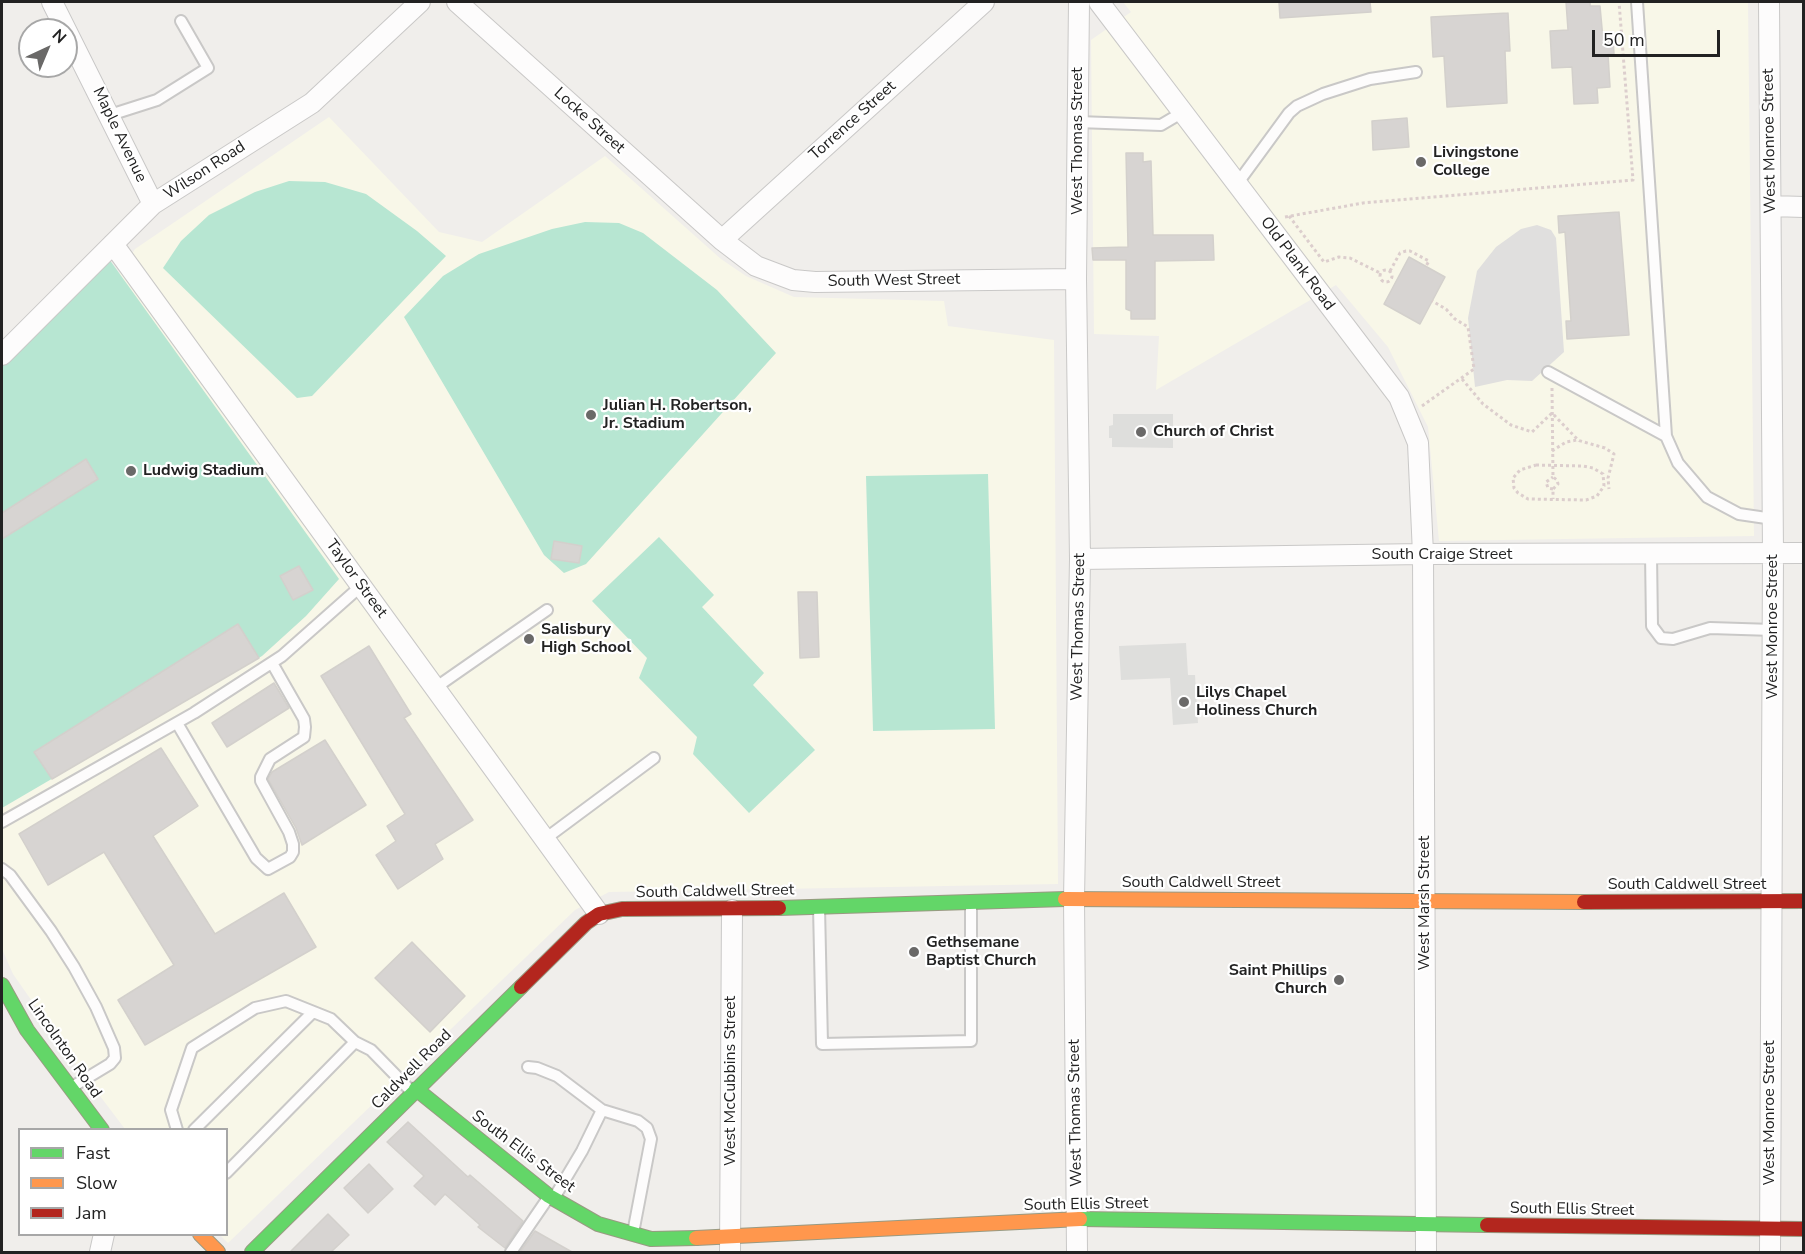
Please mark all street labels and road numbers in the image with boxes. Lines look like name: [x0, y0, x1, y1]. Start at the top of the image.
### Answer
street label: West Thomas Street: [1068, 67, 1088, 215]
street label: West Monroe Street: [1759, 68, 1781, 214]
street label: Torrence Street: [806, 77, 900, 165]
street label: Maple Avenue: [88, 84, 150, 186]
street label: Locke Street: [550, 84, 628, 158]
street label: Wilson Road: [161, 138, 249, 204]
street label: Old Plank Road: [1256, 213, 1338, 315]
street label: South West Street: [828, 270, 960, 292]
street label: Taylor Street: [321, 536, 391, 622]
street label: South Craige Street: [1372, 545, 1512, 565]
street label: West Thomas Street: [1068, 553, 1090, 701]
street label: West Monroe Street: [1763, 555, 1783, 699]
street label: West Marsh Street: [1415, 836, 1435, 970]
street label: South Caldwell Street: [1122, 873, 1280, 893]
street label: South Caldwell Street: [1608, 875, 1766, 895]
street label: South Caldwell Street: [636, 881, 794, 903]
street label: Lincolnton Road: [23, 996, 105, 1102]
street label: West McCubbins Street: [721, 996, 741, 1166]
street label: Caldwell Road: [368, 1026, 456, 1114]
street label: West Thomas Street: [1065, 1039, 1087, 1187]
street label: West Monroe Street: [1760, 1041, 1780, 1185]
street label: South Ellis Street: [468, 1107, 578, 1197]
street label: South Ellis Street: [1024, 1194, 1148, 1216]
street label: South Ellis Street: [1510, 1199, 1634, 1221]

